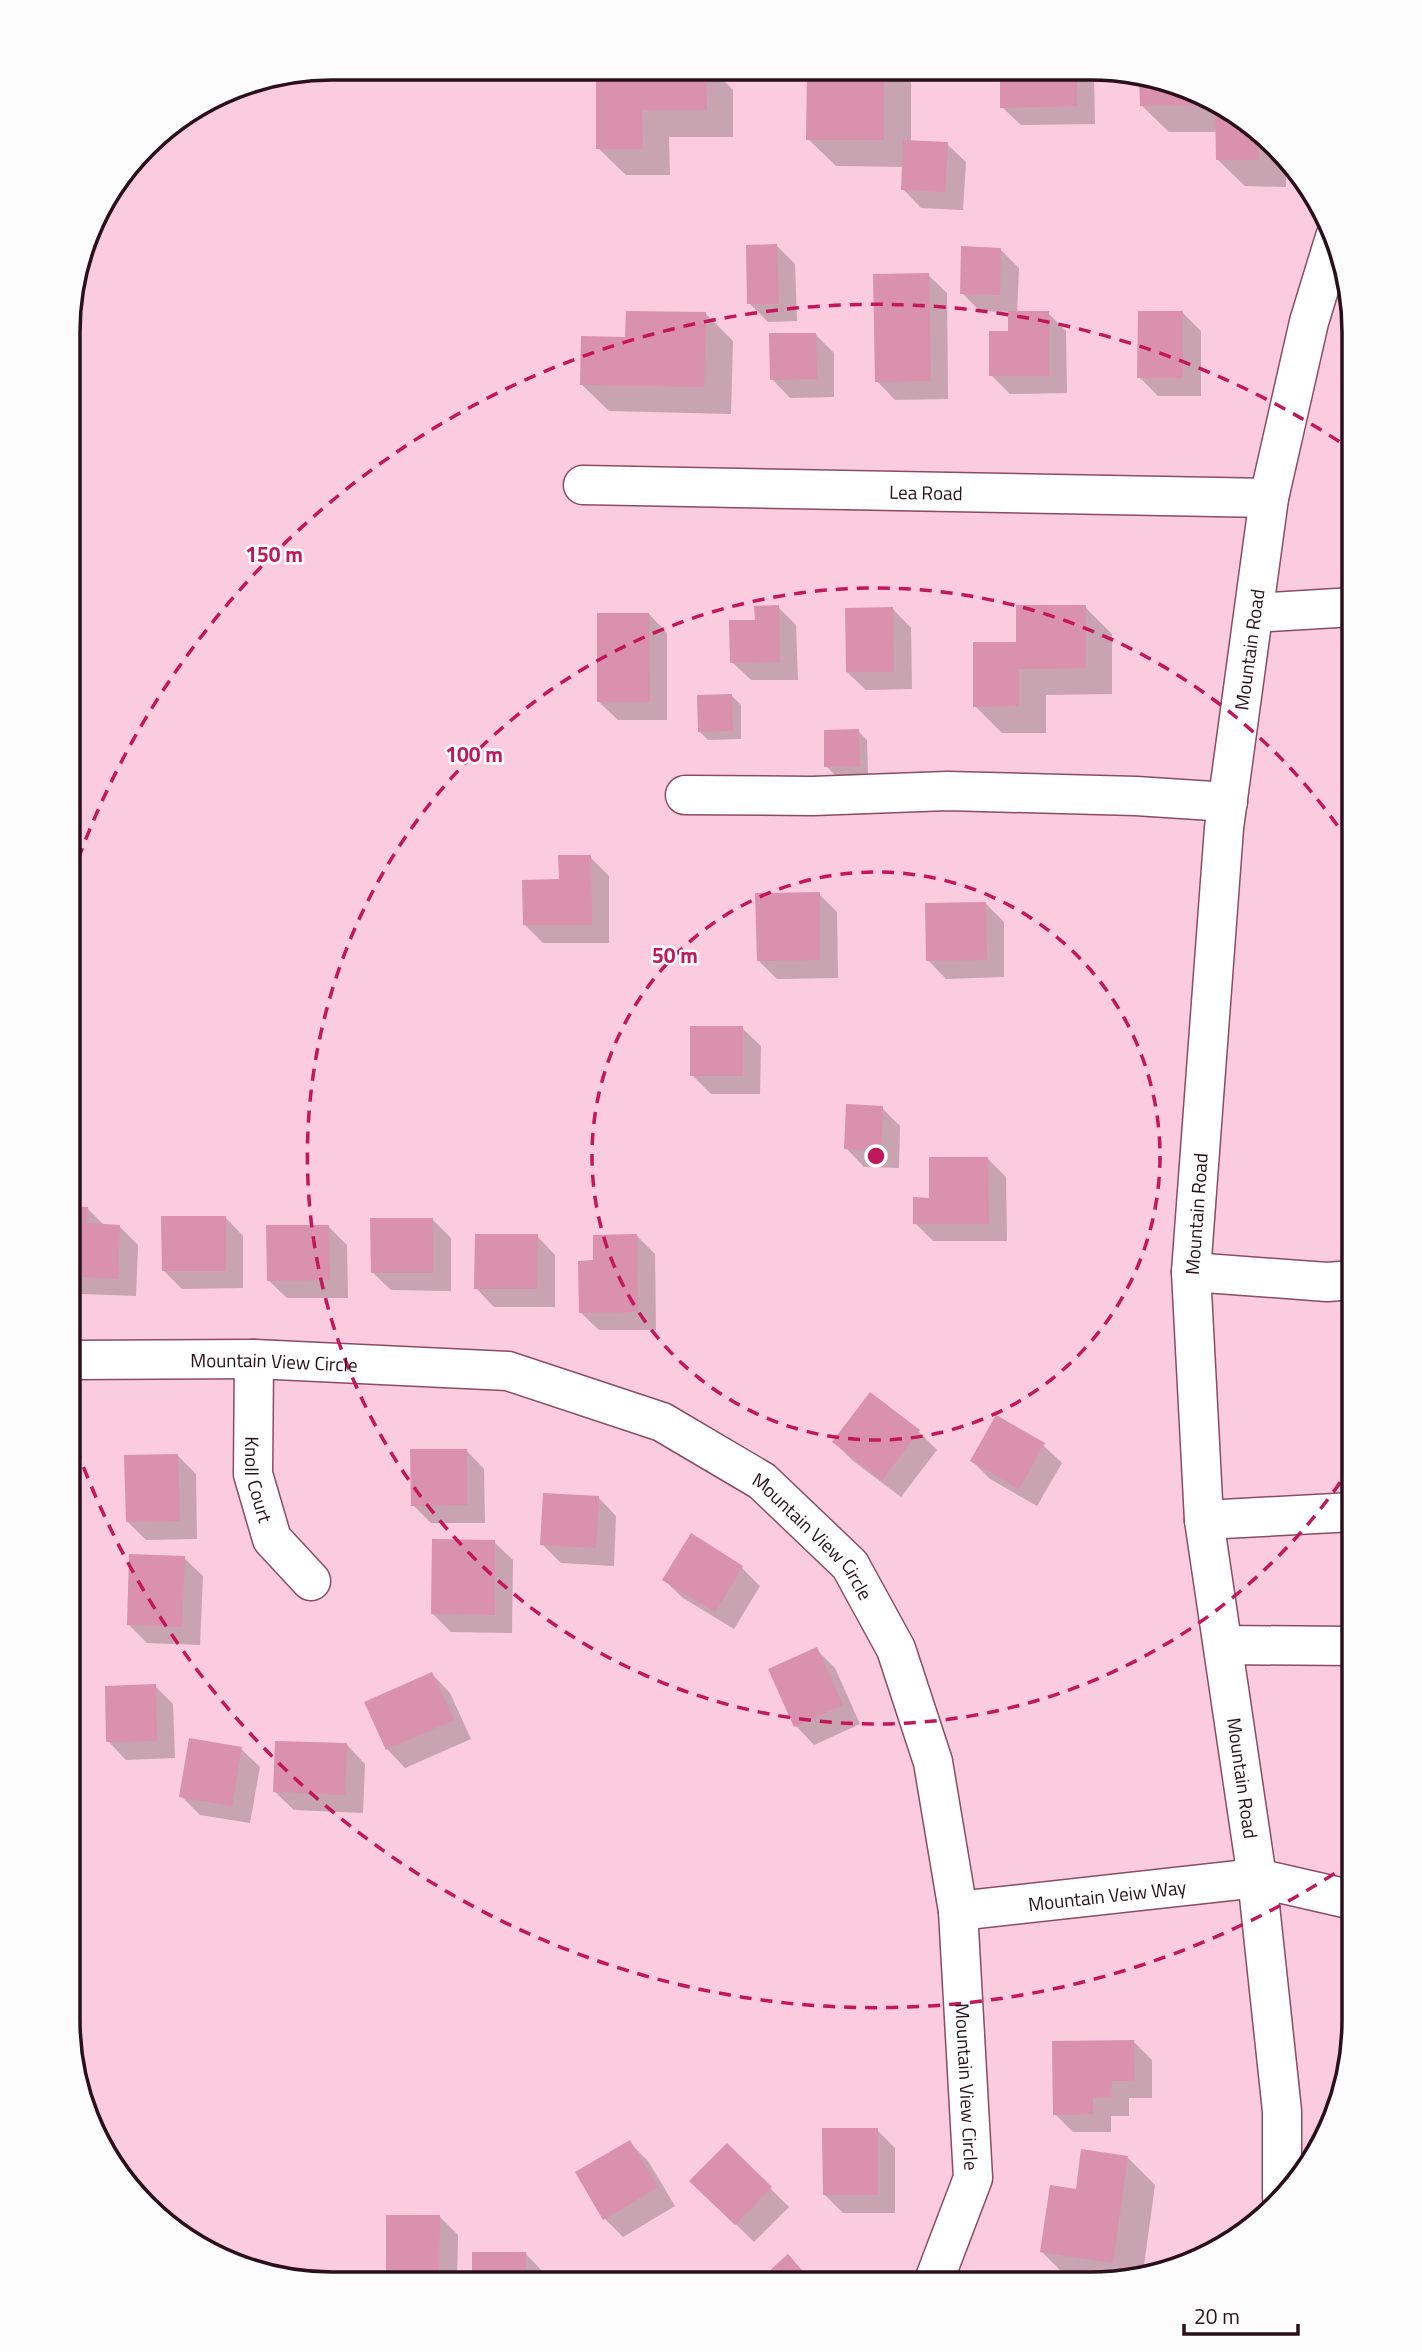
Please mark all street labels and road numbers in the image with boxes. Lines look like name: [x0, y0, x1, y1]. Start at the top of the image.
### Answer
street label: Lea Road: [889, 476, 963, 507]
street label: Mountain Road: [1226, 587, 1271, 712]
street label: Mountain Road: [1176, 1152, 1214, 1276]
street label: Mountain View Circle: [190, 1344, 358, 1378]
street label: Knoll Court: [238, 1436, 281, 1526]
street label: Mountain View Circle: [747, 1464, 881, 1605]
street label: Mountain Road: [1220, 1716, 1266, 1840]
street label: Mountain Veiw Way: [1026, 1871, 1188, 1918]
street label: Mountain View Circle: [949, 2002, 987, 2171]

